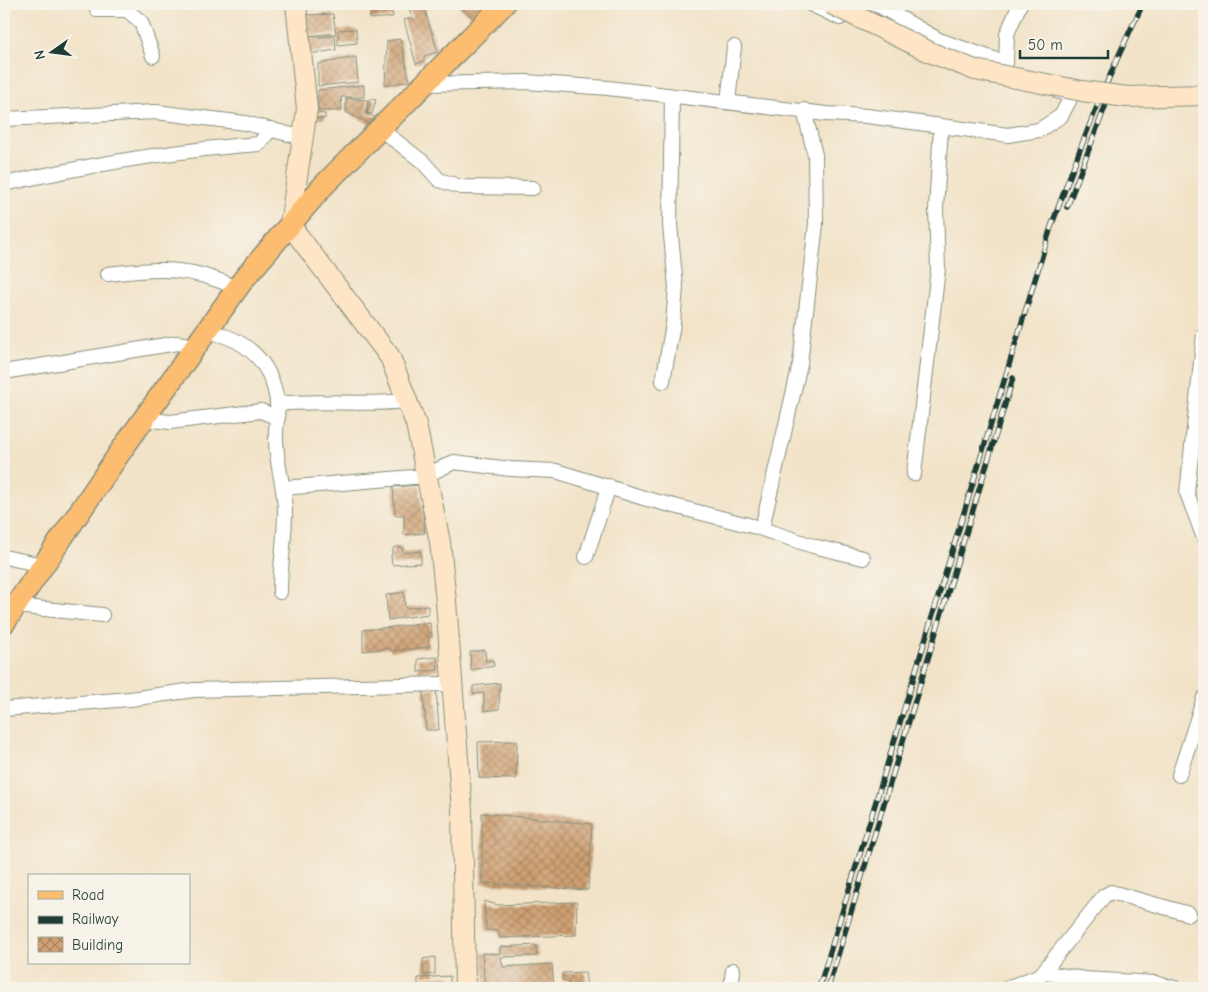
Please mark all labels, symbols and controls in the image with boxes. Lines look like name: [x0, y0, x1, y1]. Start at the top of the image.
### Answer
north arrow: [28, 28, 78, 78]
scale bar: [1020, 28, 1108, 60]
text: 50 m: [1028, 36, 1063, 54]
text: N: [31, 49, 49, 62]
legend: [28, 874, 190, 964]
text: Road: [72, 886, 104, 904]
text: Railway: [72, 910, 119, 928]
text: Building: [72, 936, 123, 954]

